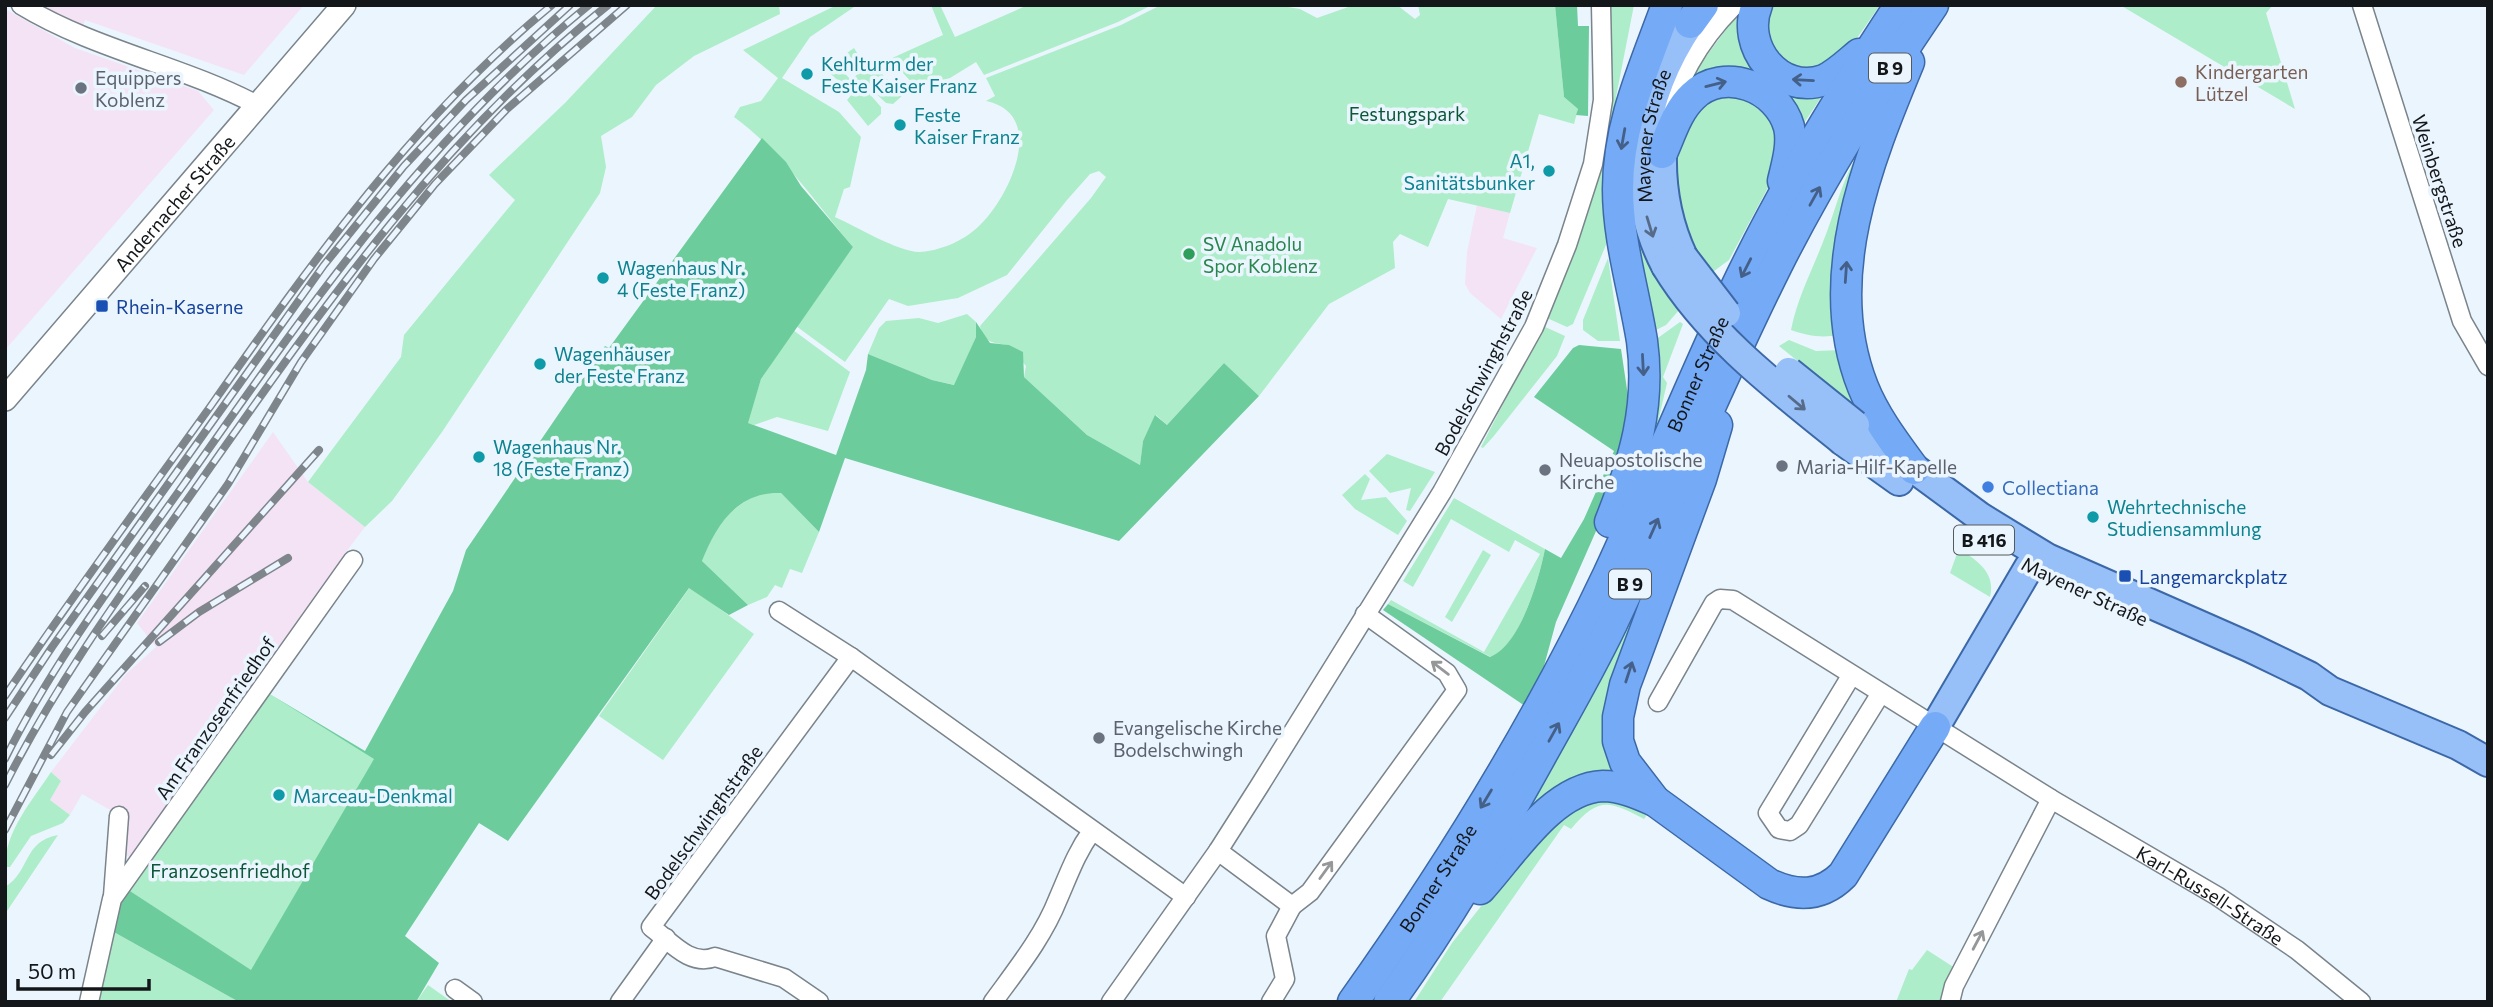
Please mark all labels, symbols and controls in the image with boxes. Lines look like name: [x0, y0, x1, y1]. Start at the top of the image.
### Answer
place label: Kehlturm der Feste Kaiser Franz: [821, 52, 977, 97]
road number: B 9: [1869, 54, 1911, 82]
place label: Kindergarten Lützel: [2195, 60, 2308, 105]
street label: Mayener Straße: [1631, 65, 1675, 205]
place label: Equippers Koblenz: [95, 66, 181, 111]
marker: Kehlturm der Feste Kaiser Franz: [799, 66, 815, 82]
one-way arrow: [1792, 74, 1815, 87]
marker: Kindergarten Lützel: [2173, 74, 2189, 90]
one-way arrow: [1705, 77, 1727, 90]
marker: Equippers Koblenz: [73, 80, 89, 96]
park label: Festungspark: [1349, 102, 1465, 125]
place label: Feste Kaiser Franz: [914, 103, 1020, 148]
street label: Weinbergstraße: [2408, 112, 2472, 250]
marker: Feste Kaiser Franz: [892, 117, 908, 133]
one-way arrow: [1616, 128, 1629, 150]
street label: Andernacher Straße: [109, 130, 239, 276]
place label: A1, Sanitätsbunker: [1404, 149, 1535, 194]
marker: A1, Sanitätsbunker: [1541, 163, 1557, 179]
one-way arrow: [1808, 186, 1822, 206]
one-way arrow: [1644, 215, 1657, 237]
place label: SV Anadolu Spor Koblenz: [1203, 232, 1318, 277]
marker: SV Anadolu Spor Koblenz: [1181, 246, 1197, 262]
place label: Wagenhaus Nr. 4 (Feste Franz): [617, 256, 746, 301]
one-way arrow: [1738, 257, 1752, 278]
one-way arrow: [1840, 261, 1853, 284]
marker: Wagenhaus Nr. 4 (Feste Franz): [595, 270, 611, 286]
street label: Bodelschwinghstraße: [1429, 285, 1537, 459]
place label: Rhein-Kaserne: [116, 295, 243, 318]
marker: Rhein-Kaserne: [94, 298, 110, 314]
street label: Bonner Straße: [1661, 312, 1733, 435]
place label: Wagenhäuser der Feste Franz: [554, 342, 685, 387]
one-way arrow: [1637, 353, 1650, 376]
marker: Wagenhäuser der Feste Franz: [532, 356, 548, 372]
one-way arrow: [1788, 396, 1806, 411]
place label: Wagenhaus Nr. 18 (Feste Franz): [493, 435, 630, 480]
place label: Neuapostolische Kirche: [1559, 448, 1703, 493]
marker: Wagenhaus Nr. 18 (Feste Franz): [471, 449, 487, 465]
place label: Maria-Hilf-Kapelle: [1796, 455, 1957, 478]
marker: Maria-Hilf-Kapelle: [1774, 458, 1790, 474]
marker: Neuapostolische Kirche: [1537, 462, 1553, 478]
place label: Collectiana: [2002, 476, 2099, 499]
marker: Collectiana: [1980, 479, 1996, 495]
place label: Wehrtechnische Studiensammlung: [2107, 495, 2261, 540]
marker: Wehrtechnische Studiensammlung: [2085, 509, 2101, 525]
one-way arrow: [1648, 518, 1661, 539]
road number: B 416: [1954, 526, 2014, 554]
street label: Mayener Straße: [2018, 552, 2152, 630]
place label: Langemarckplatz: [2139, 565, 2288, 588]
marker: Langemarckplatz: [2117, 568, 2133, 584]
road number: B 9: [1609, 570, 1651, 598]
street label: Am Franzosenfriedhof: [150, 632, 280, 804]
one-way arrow: [1431, 661, 1450, 676]
one-way arrow: [1623, 661, 1636, 683]
place label: Evangelische Kirche Bodelschwingh: [1113, 716, 1282, 761]
one-way arrow: [1547, 723, 1561, 743]
marker: Evangelische Kirche Bodelschwingh: [1091, 730, 1107, 746]
street label: Bodelschwinghstraße: [639, 740, 767, 904]
place label: Marceau-Denkmal: [293, 784, 453, 807]
marker: Marceau-Denkmal: [271, 787, 287, 803]
one-way arrow: [1479, 788, 1493, 808]
street label: Bonner Straße: [1394, 819, 1480, 936]
street label: Karl-Russell-Straße: [2133, 840, 2288, 949]
park label: Franzosenfriedhof: [150, 859, 310, 882]
one-way arrow: [1319, 861, 1333, 880]
one-way arrow: [1972, 930, 1985, 951]
scale bar: [18, 948, 149, 992]
text: 50 m: [28, 958, 76, 983]

